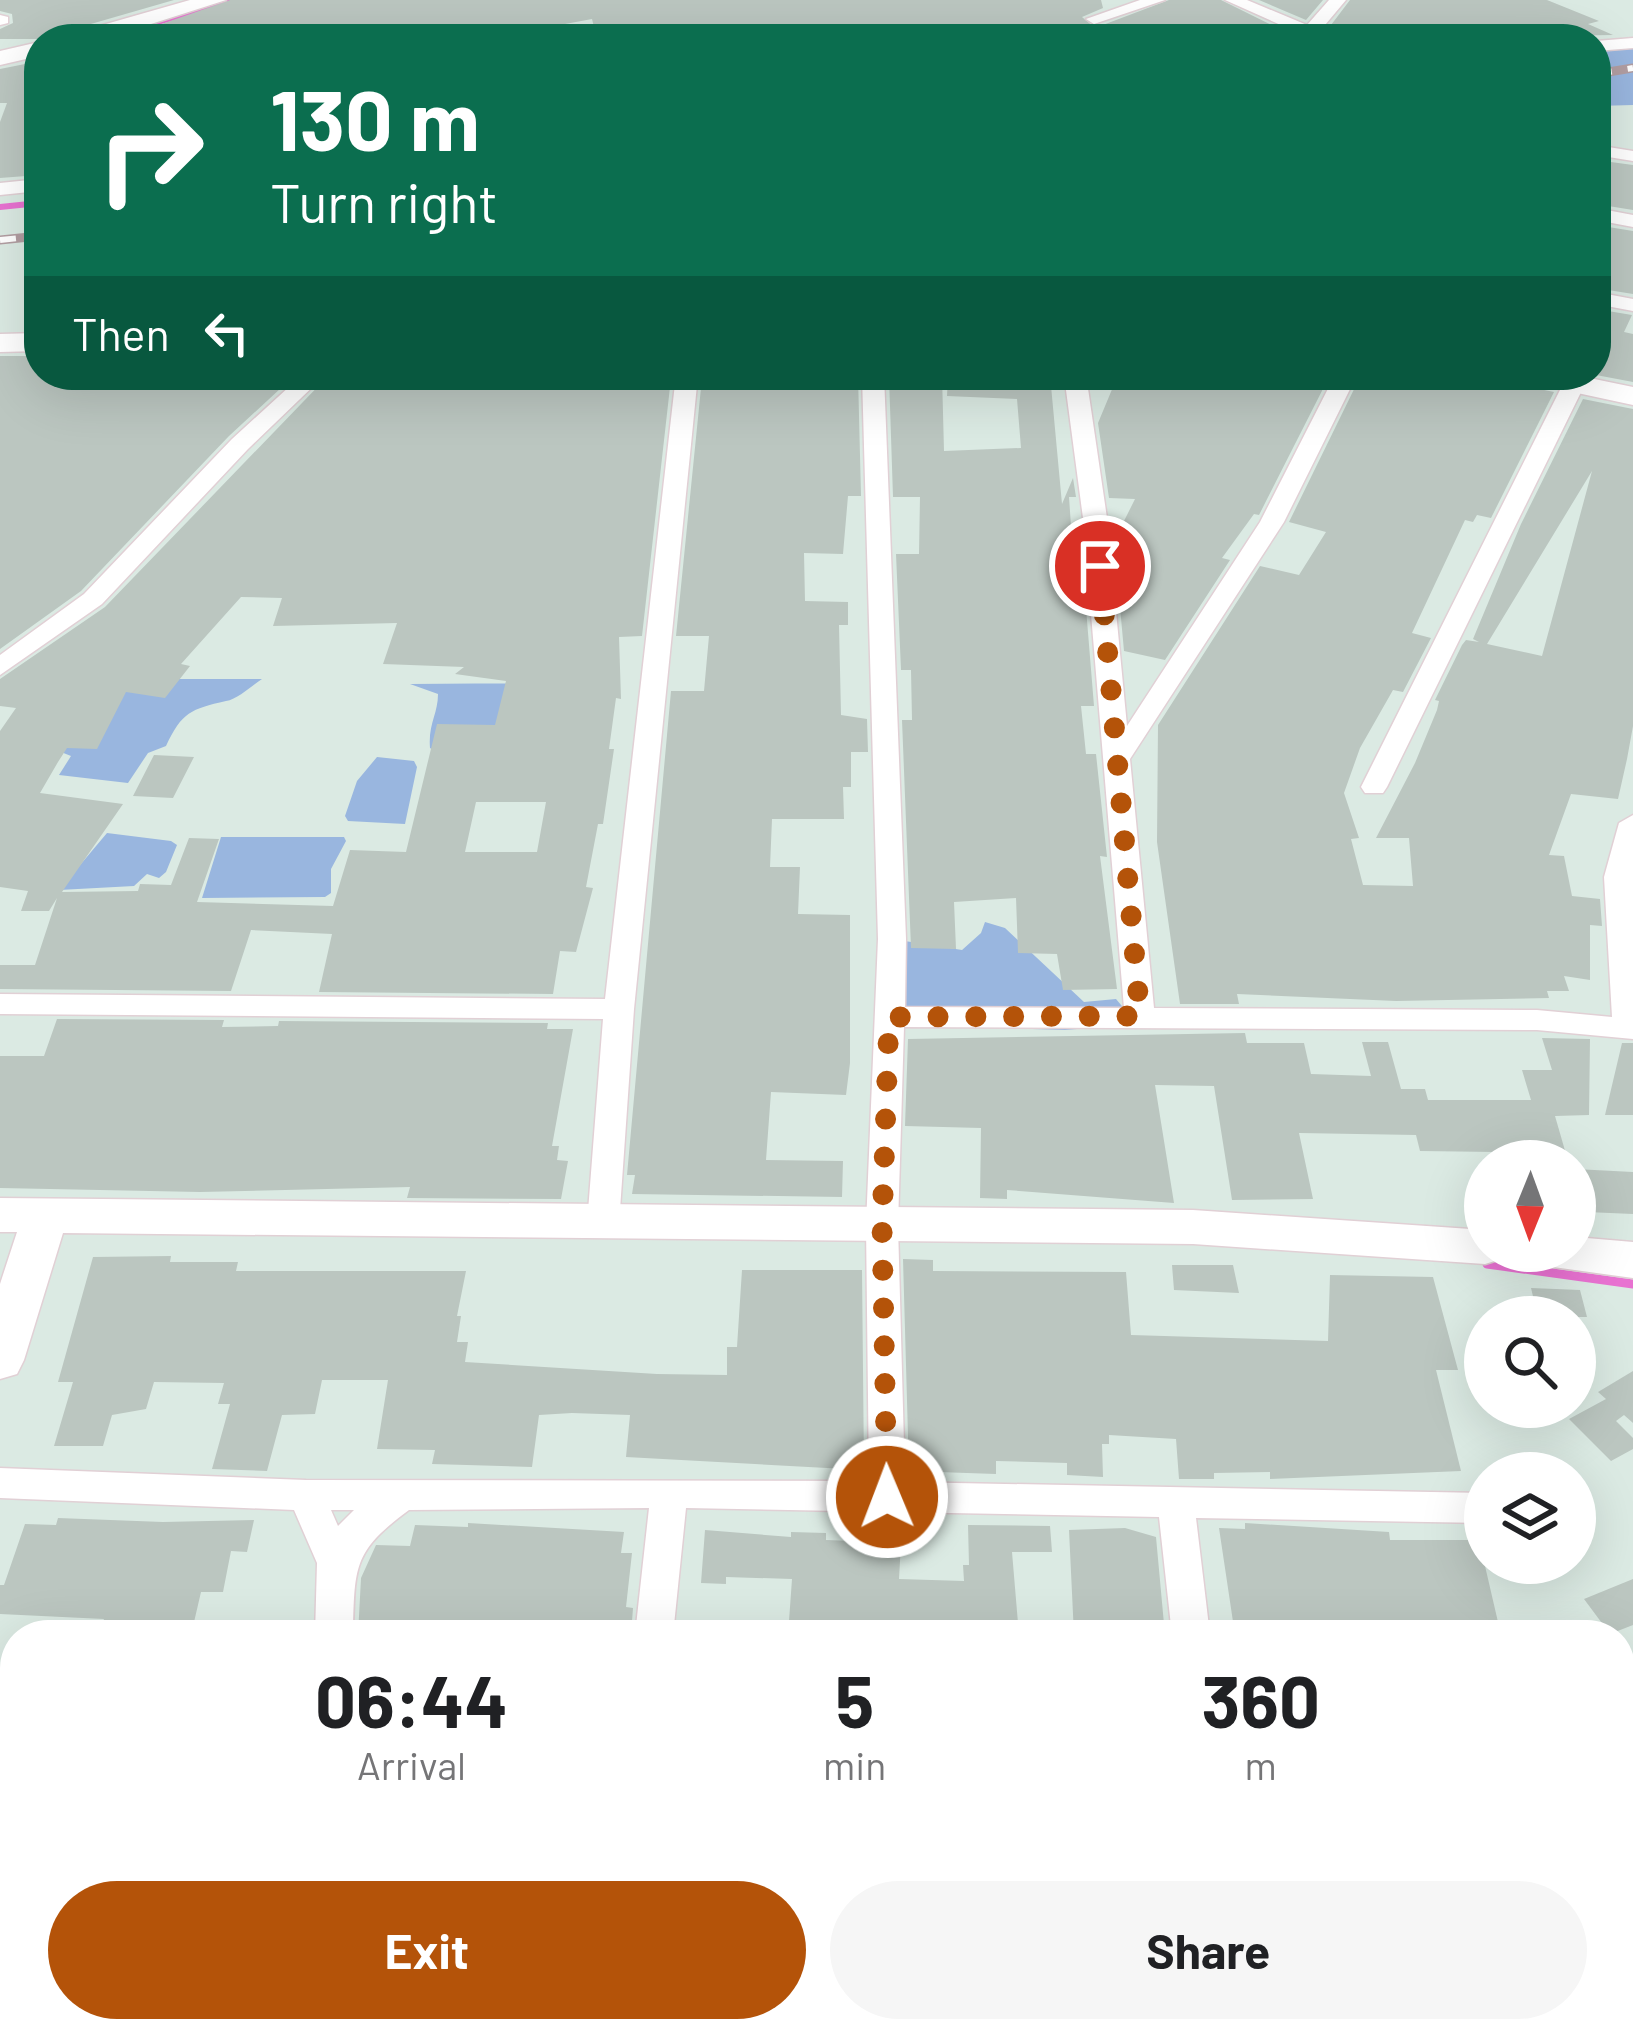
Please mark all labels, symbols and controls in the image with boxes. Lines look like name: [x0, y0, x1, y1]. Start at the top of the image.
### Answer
text: 130 m: [270, 67, 480, 168]
icon: right: [72, 72, 228, 228]
text: Turn right: [270, 169, 498, 234]
icon: left: [194, 300, 260, 366]
text: Then: [72, 306, 170, 360]
pin: [1049, 515, 1151, 617]
icon: arrive: [1067, 533, 1133, 599]
north arrow: [1464, 1140, 1596, 1272]
map controls: [1464, 1140, 1596, 1584]
button: search: [1464, 1296, 1596, 1428]
position arrow: [824, 1434, 950, 1560]
button: layers: [1464, 1452, 1596, 1584]
text: 06:44: [315, 1656, 508, 1742]
text: 5: [835, 1656, 874, 1742]
text: 360: [1201, 1656, 1320, 1742]
text: Arrival: [357, 1741, 466, 1788]
text: min: [823, 1741, 886, 1788]
text: m: [1245, 1741, 1277, 1788]
button: Exit: [48, 1881, 806, 2019]
button: Share: [830, 1881, 1587, 2019]

